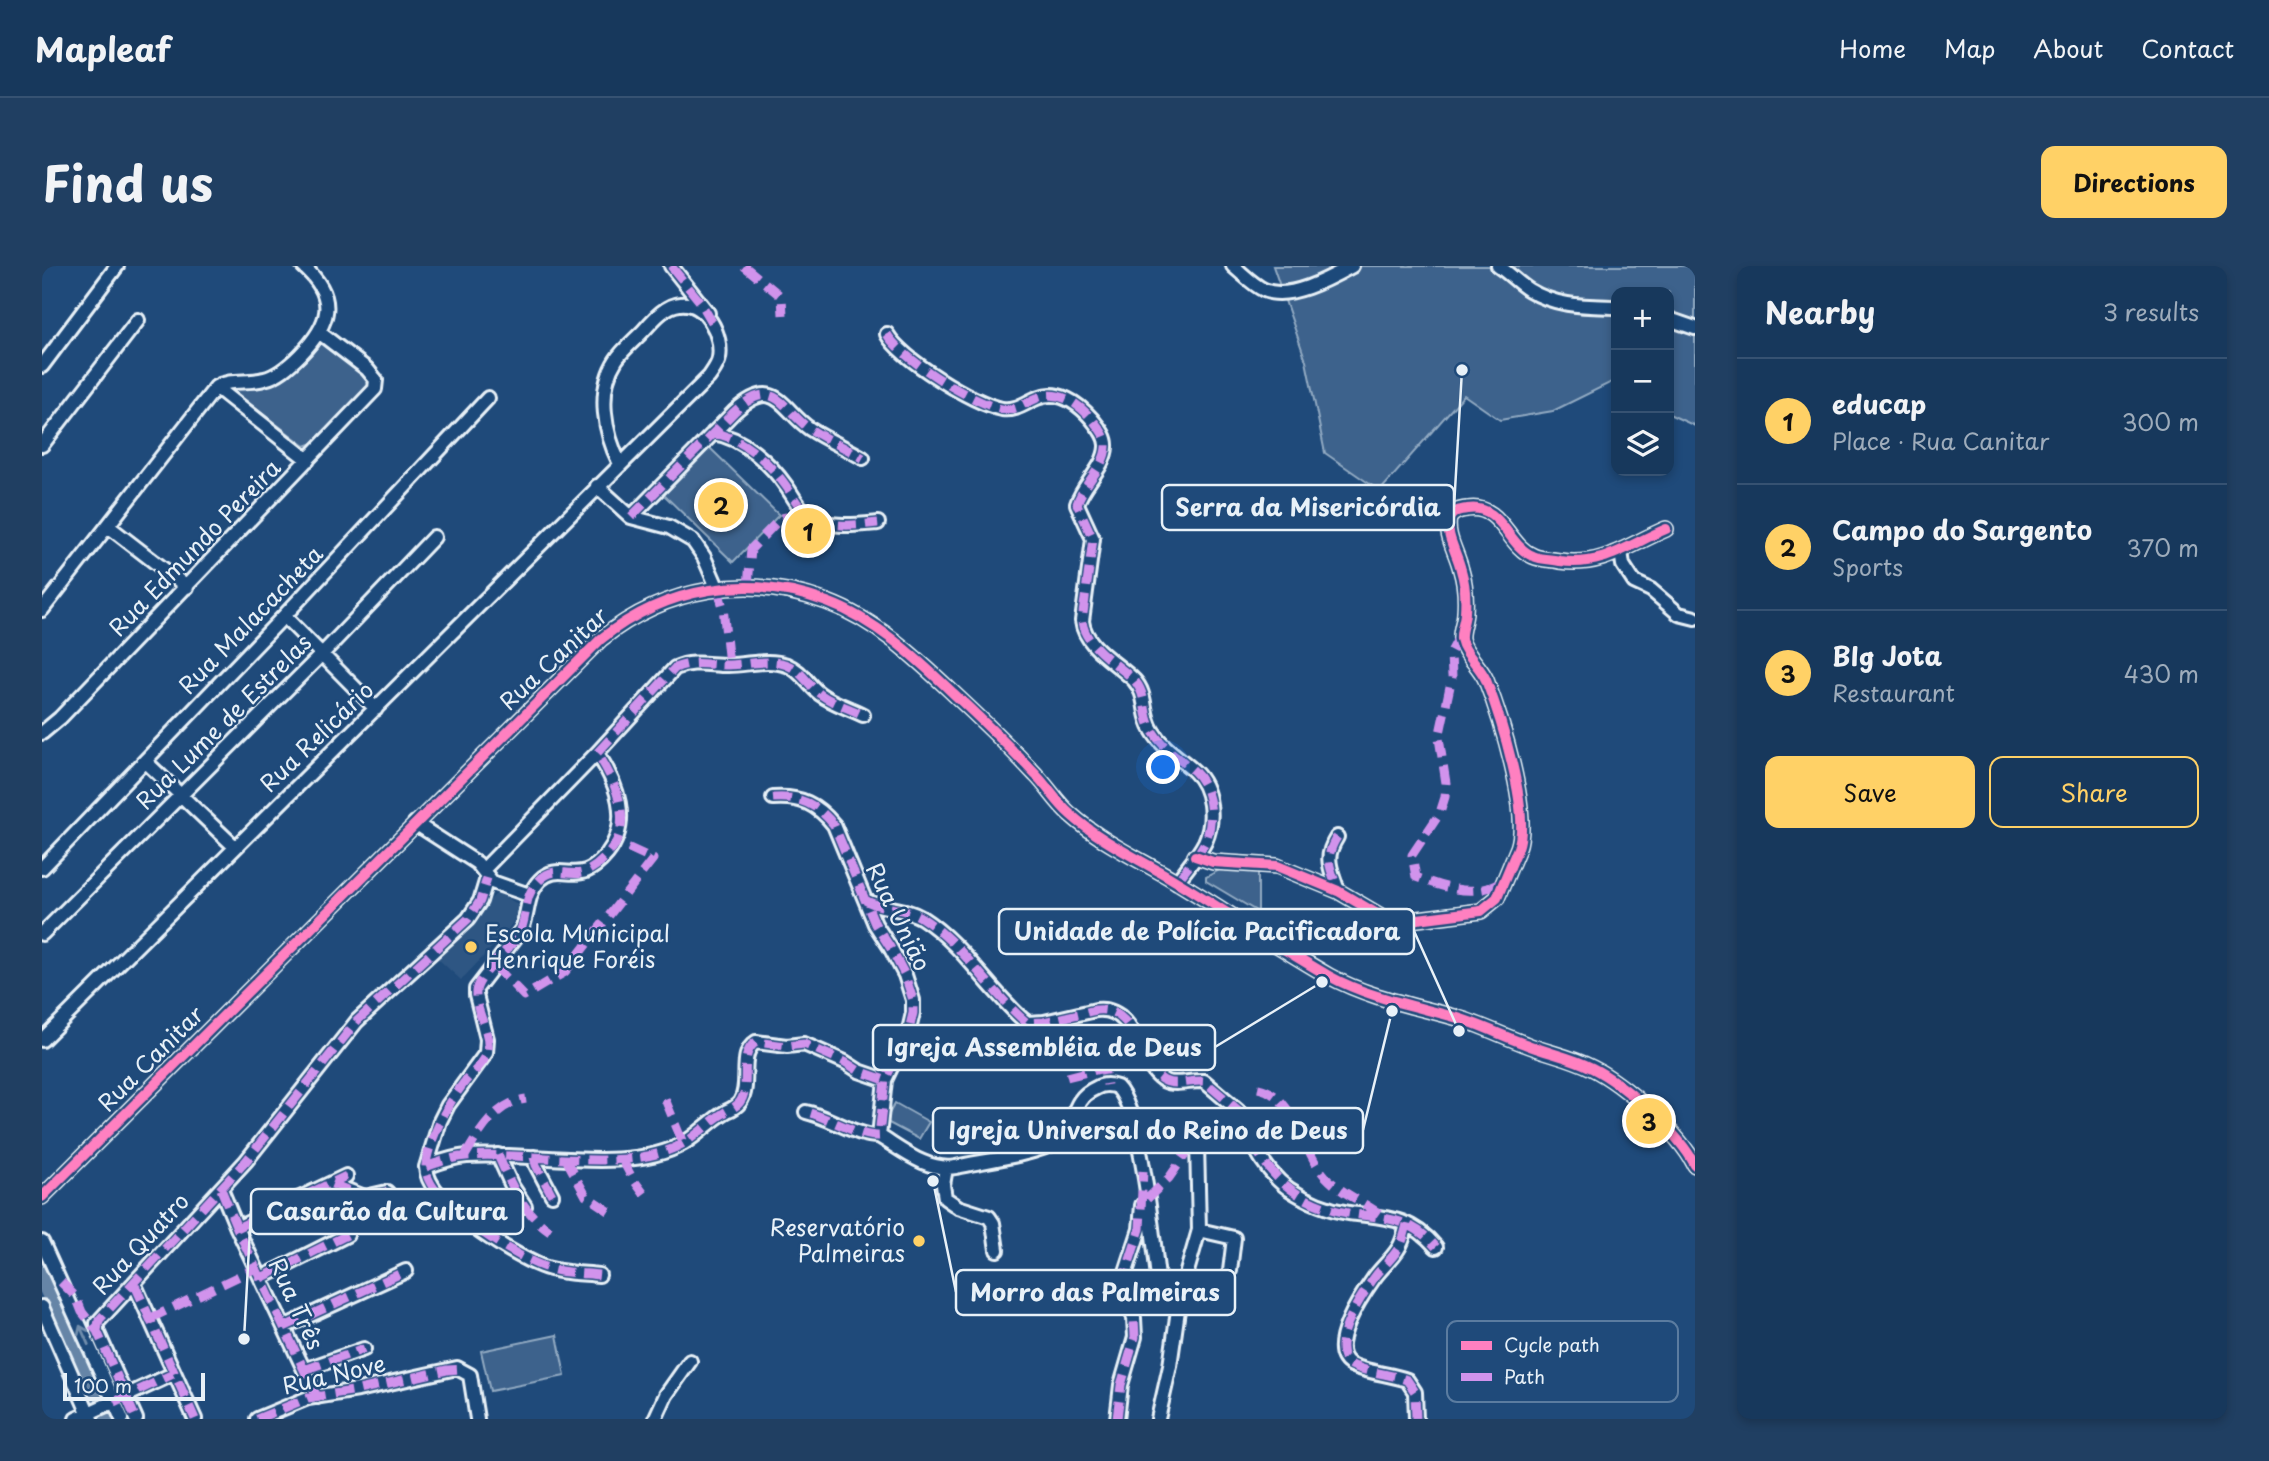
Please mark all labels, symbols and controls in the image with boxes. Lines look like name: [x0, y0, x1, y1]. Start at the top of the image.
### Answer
text: Mapleaf: [35, 23, 171, 73]
text: Home: [1839, 30, 1906, 66]
text: Map: [1944, 30, 1995, 66]
text: About: [2033, 30, 2103, 66]
text: Contact: [2141, 30, 2234, 66]
text: Find us: [42, 145, 213, 219]
button: Directions: [2041, 146, 2227, 218]
map controls: [1611, 287, 1674, 476]
button: +: [1611, 287, 1674, 350]
text: Nearby: [1765, 289, 1875, 334]
text: 3 results: [2103, 294, 2199, 329]
button: −: [1611, 350, 1674, 413]
text: educap: [1832, 384, 1926, 423]
text: 1: [1783, 404, 1794, 439]
text: 300 m: [2122, 404, 2199, 439]
button: layers: [1611, 413, 1674, 476]
text: Place · Rua Canitar: [1832, 423, 2049, 458]
street label: Rua Edmundo Pereira: [100, 450, 288, 644]
pin: 2: [698, 479, 744, 531]
callout: Serra da Misericórdia: [1162, 485, 1454, 530]
text: Serra da Misericórdia: [1175, 488, 1441, 524]
pin: 1: [785, 505, 831, 557]
text: Campo do Sargento: [1832, 510, 2092, 549]
text: 2: [1780, 530, 1796, 565]
text: 370 m: [2126, 530, 2199, 565]
street label: Rua Malacacheta: [170, 536, 331, 701]
text: Sports: [1832, 549, 1903, 584]
street label: Rua Canitar: [491, 598, 616, 718]
street label: Rua Lume de Estrelas: [127, 625, 319, 817]
text: BIg Jota: [1832, 636, 1942, 675]
text: 3: [1780, 656, 1796, 691]
text: 430 m: [2124, 656, 2199, 691]
street label: Rua Relicário: [251, 672, 381, 799]
text: Restaurant: [1832, 675, 1955, 710]
your location: [1146, 750, 1180, 784]
button: Save: [1765, 756, 1975, 828]
button: Share: [1989, 756, 2199, 828]
street label: Rua União: [858, 856, 941, 976]
callout: Unidade de Polícia Pacificadora: [999, 909, 1414, 954]
text: Unidade de Polícia Pacificadora: [1013, 912, 1401, 948]
place label: Escola Municipal Henrique Foréis: [485, 915, 670, 976]
marker: Escola Municipal Henrique Foréis: [463, 939, 479, 955]
street label: Rua Canitar: [89, 997, 211, 1119]
callout: Igreja Assembléia de Deus: [873, 1025, 1215, 1070]
text: Igreja Assembléia de Deus: [886, 1028, 1202, 1064]
pin: 3: [1626, 1095, 1672, 1147]
callout: Igreja Universal do Reino de Deus: [933, 1108, 1363, 1153]
text: Igreja Universal do Reino de Deus: [948, 1111, 1348, 1147]
street label: Rua Quatro: [83, 1184, 197, 1302]
callout: Casarão da Cultura: [251, 1189, 523, 1234]
text: Casarão da Cultura: [266, 1192, 509, 1228]
place label: Reservatório Palmeiras: [770, 1209, 905, 1270]
marker: Reservatório Palmeiras: [911, 1233, 927, 1249]
street label: Rua Três: [261, 1252, 334, 1355]
callout: Morro das Palmeiras: [956, 1270, 1235, 1315]
text: Morro das Palmeiras: [970, 1273, 1220, 1309]
legend: [1447, 1321, 1678, 1402]
one-way arrow: [77, 1324, 90, 1346]
text: Cycle path: [1504, 1330, 1600, 1358]
street label: Rua Nove: [279, 1345, 389, 1402]
text: Path: [1504, 1362, 1545, 1390]
scale bar: [63, 1370, 205, 1402]
text: 100 m: [74, 1371, 132, 1399]

